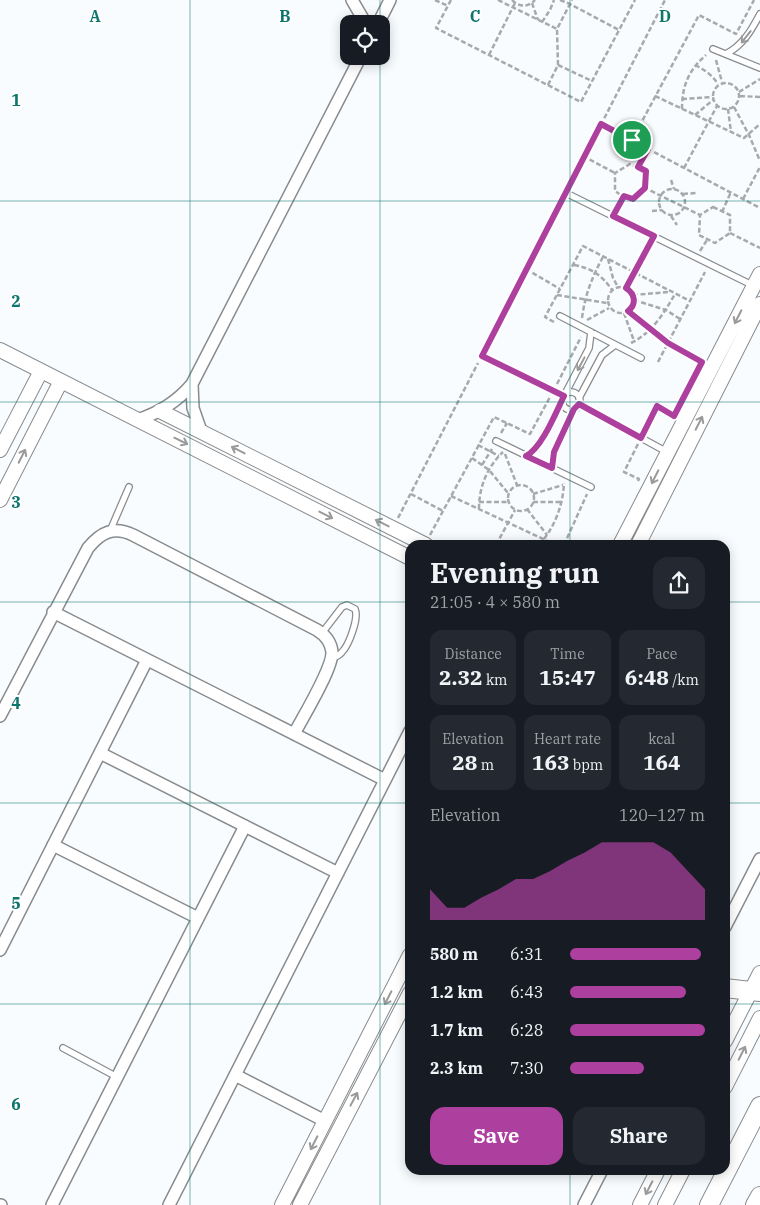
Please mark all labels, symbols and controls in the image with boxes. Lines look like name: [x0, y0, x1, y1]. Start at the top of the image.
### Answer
text: A: [89, 6, 101, 26]
text: B: [279, 6, 291, 26]
text: C: [470, 6, 480, 26]
text: D: [659, 6, 671, 26]
map controls: [340, 15, 390, 65]
button: locate: [340, 15, 390, 65]
one-way arrow: [740, 30, 751, 43]
text: 1: [11, 90, 21, 110]
pin: [611, 119, 653, 161]
icon: arrive: [618, 126, 646, 154]
text: 2: [11, 291, 21, 311]
one-way arrow: [733, 309, 742, 324]
one-way arrow: [576, 356, 585, 371]
one-way arrow: [695, 416, 705, 431]
one-way arrow: [173, 437, 188, 446]
one-way arrow: [230, 444, 245, 454]
one-way arrow: [17, 449, 27, 464]
one-way arrow: [650, 469, 659, 484]
text: 3: [11, 492, 21, 512]
one-way arrow: [318, 510, 333, 520]
one-way arrow: [375, 518, 390, 528]
text: Evening run: [430, 554, 599, 591]
button: share: [653, 557, 705, 609]
text: 21:05 · 4 × 580 m: [430, 592, 560, 612]
text: Distance: [445, 645, 502, 663]
text: Time: [550, 645, 585, 663]
text: Pace: [646, 645, 677, 663]
text: 2.32: [439, 663, 483, 691]
text: 15:47: [539, 663, 596, 691]
text: 6:48: [625, 663, 669, 691]
text: km: [483, 671, 507, 689]
text: /km: [669, 671, 699, 689]
text: 4: [11, 693, 21, 713]
text: Elevation: [442, 730, 504, 748]
text: Heart rate: [534, 730, 601, 748]
text: kcal: [648, 730, 675, 748]
text: 28: [452, 748, 477, 776]
text: 163: [532, 748, 570, 776]
text: 164: [643, 748, 681, 776]
text: m: [477, 756, 494, 774]
text: bpm: [570, 756, 603, 774]
text: Elevation: [430, 805, 500, 825]
text: 120–127 m: [619, 805, 705, 825]
text: 5: [11, 893, 21, 913]
text: 580 m: [430, 944, 478, 964]
text: 6:31: [510, 944, 543, 964]
text: 1.2 km: [430, 982, 483, 1002]
text: 6:43: [510, 982, 543, 1002]
one-way arrow: [383, 991, 393, 1006]
text: 1.7 km: [430, 1020, 483, 1040]
text: 6:28: [510, 1020, 543, 1040]
one-way arrow: [738, 1045, 748, 1060]
text: 2.3 km: [430, 1058, 483, 1078]
text: 7:30: [510, 1058, 543, 1078]
one-way arrow: [349, 1092, 359, 1107]
text: 6: [11, 1094, 21, 1114]
button: Save: [430, 1107, 563, 1165]
button: Share: [573, 1107, 705, 1165]
one-way arrow: [309, 1135, 318, 1150]
one-way arrow: [644, 1180, 654, 1195]

